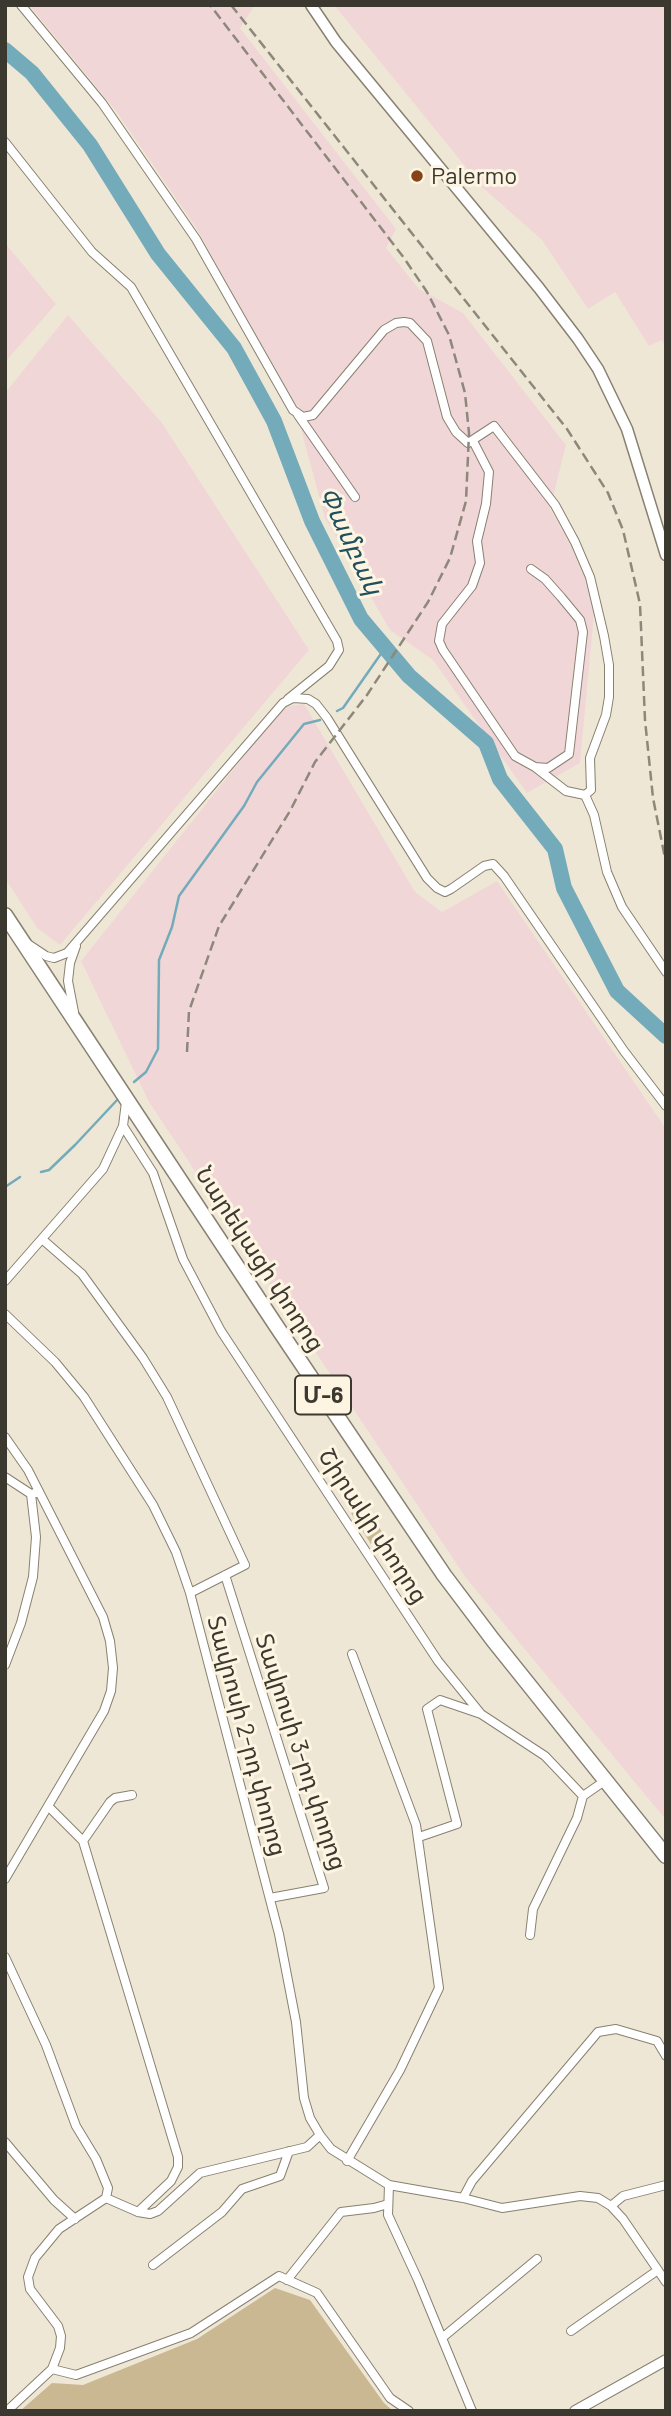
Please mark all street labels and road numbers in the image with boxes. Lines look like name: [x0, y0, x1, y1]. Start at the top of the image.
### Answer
street label: Նարեկացի փողոց: [189, 1161, 331, 1357]
road number: Մ-6: [295, 1376, 351, 1414]
street label: Շիրակի փողոց: [312, 1443, 434, 1609]
street label: Տավրոսի 2-րդ փողոց: [201, 1613, 293, 1859]
street label: Տավրոսի 3-րդ փողոց: [249, 1630, 353, 1874]

